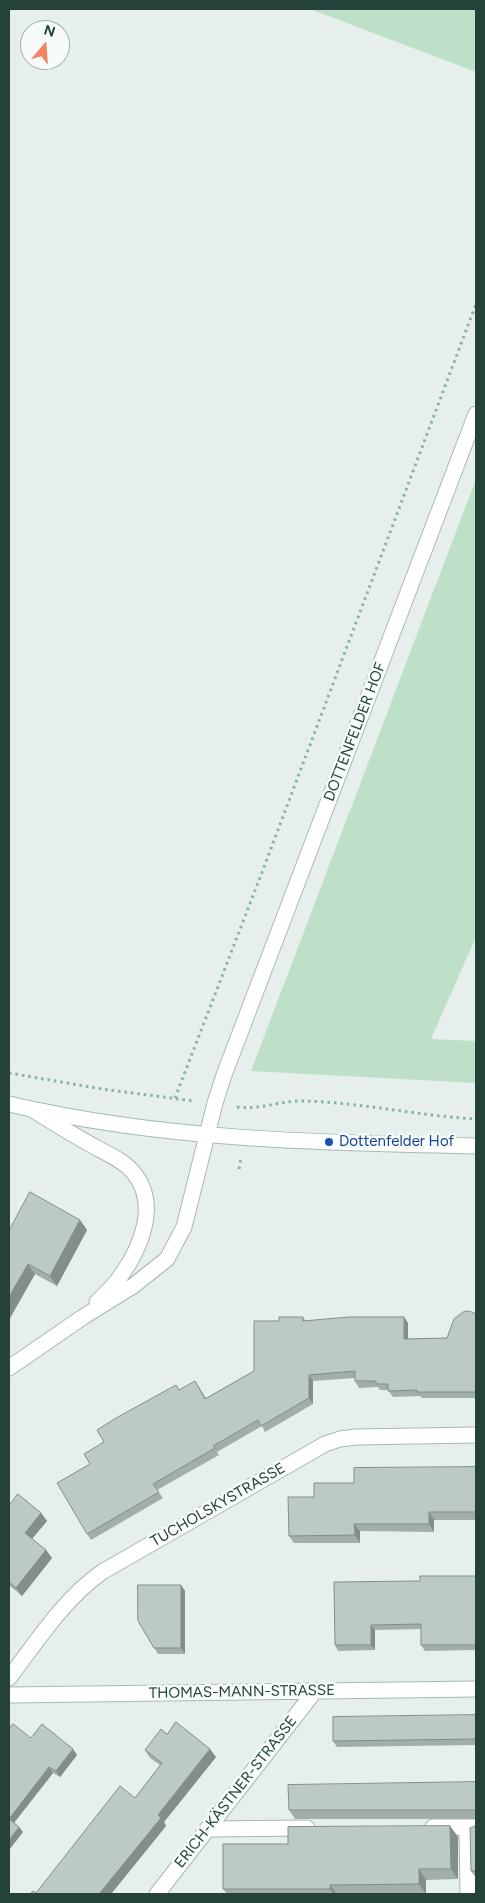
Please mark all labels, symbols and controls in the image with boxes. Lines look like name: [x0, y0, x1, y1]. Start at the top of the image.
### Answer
north arrow: [20, 20, 70, 70]
text: N: [42, 21, 57, 41]
street label: DOTTENFELDER HOF: [320, 660, 390, 804]
place label: Dottenfelder Hof: [339, 1133, 454, 1151]
marker: Dottenfelder Hof: [323, 1136, 335, 1148]
street label: TUCHOLSKYSTRASSE: [148, 1459, 288, 1551]
street label: THOMAS-MANN-STRASSE: [149, 1681, 335, 1703]
street label: ERICH-KÄSTNER-STRASSE: [171, 1712, 301, 1872]

